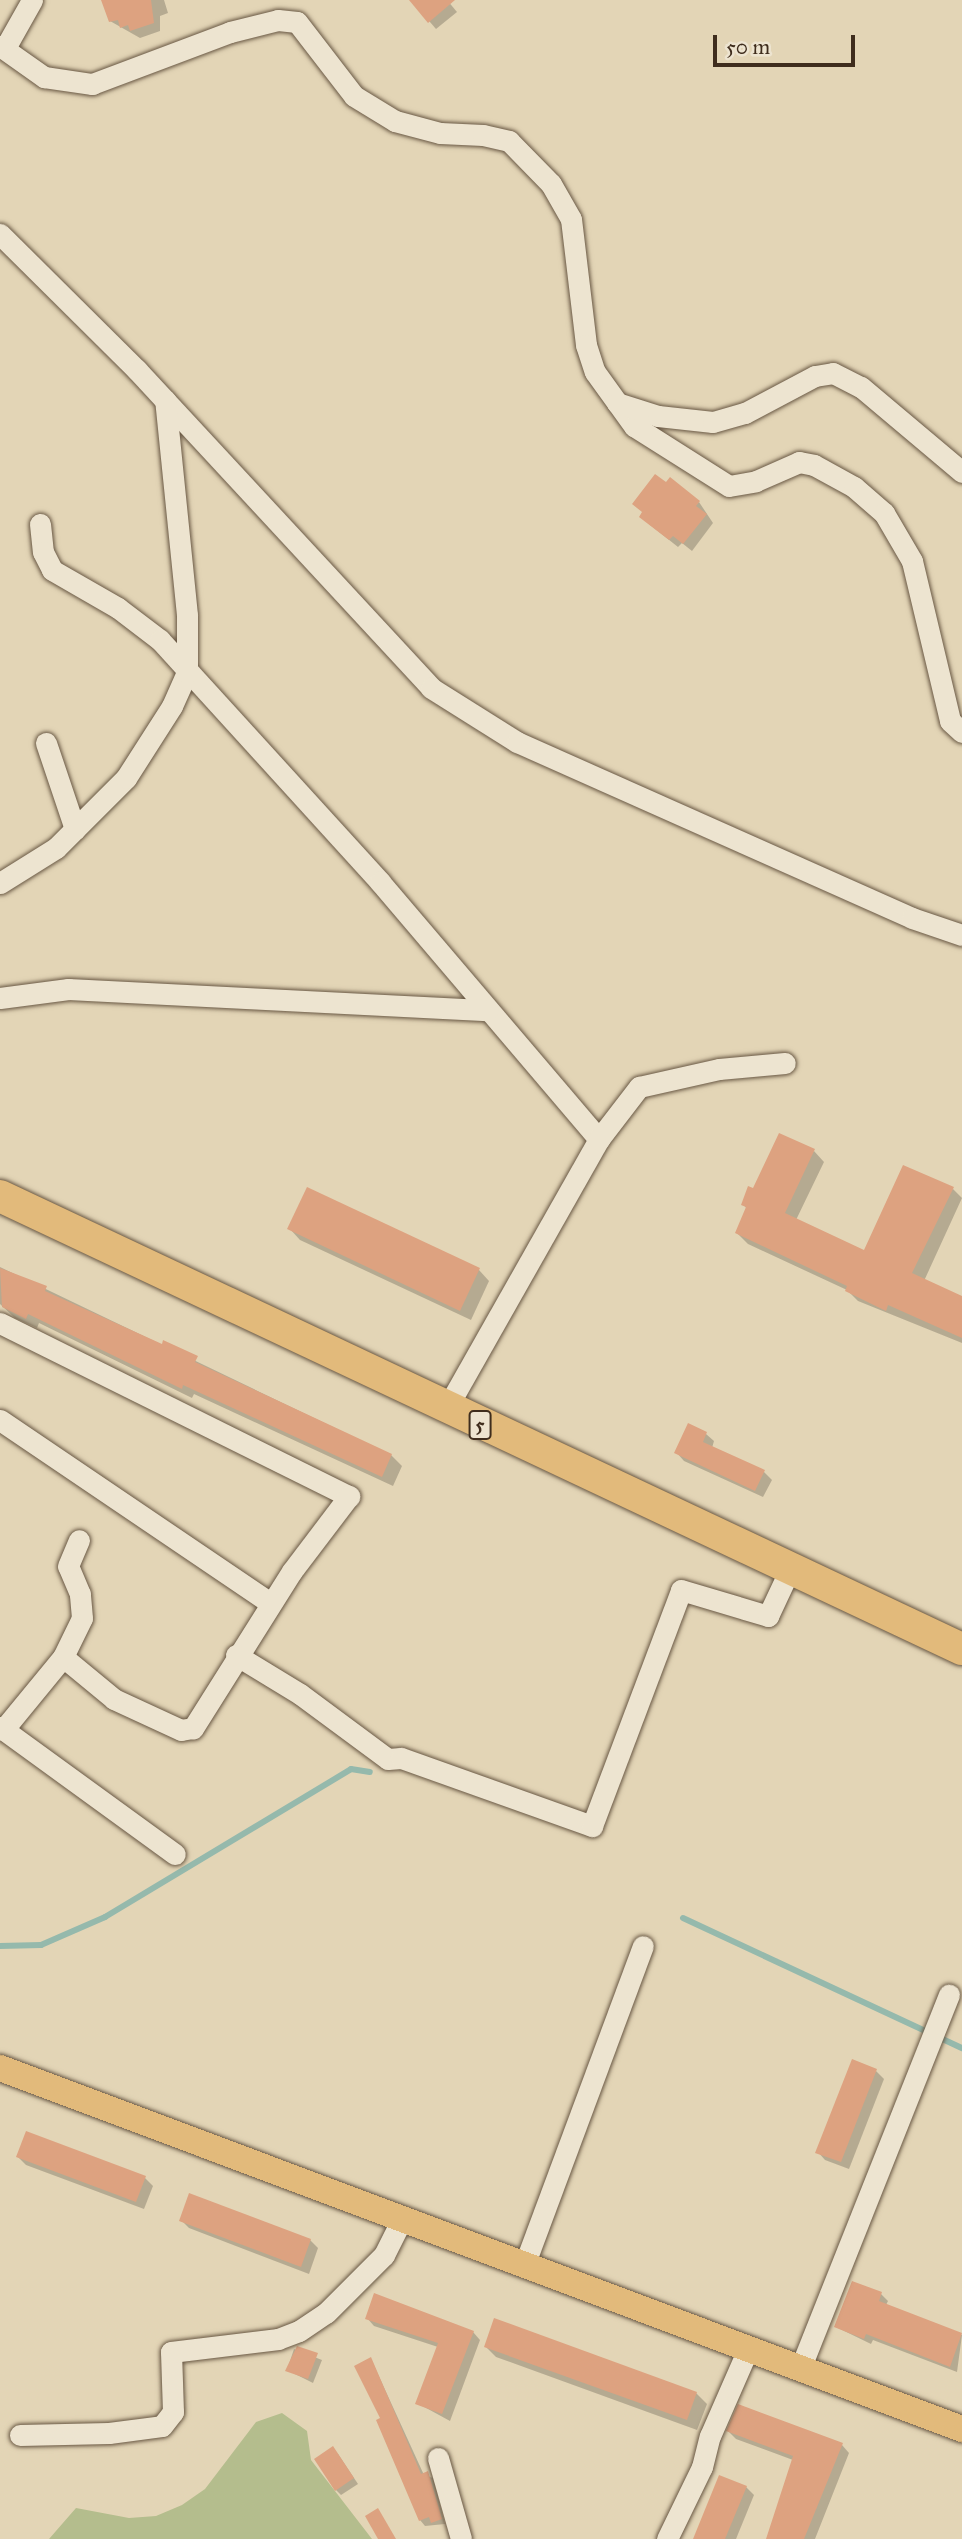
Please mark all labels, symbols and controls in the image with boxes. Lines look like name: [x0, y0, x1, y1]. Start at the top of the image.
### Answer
scale bar: [717, 21, 859, 65]
text: 50 m: [726, 34, 770, 60]
road number: 5: [468, 1410, 492, 1441]

